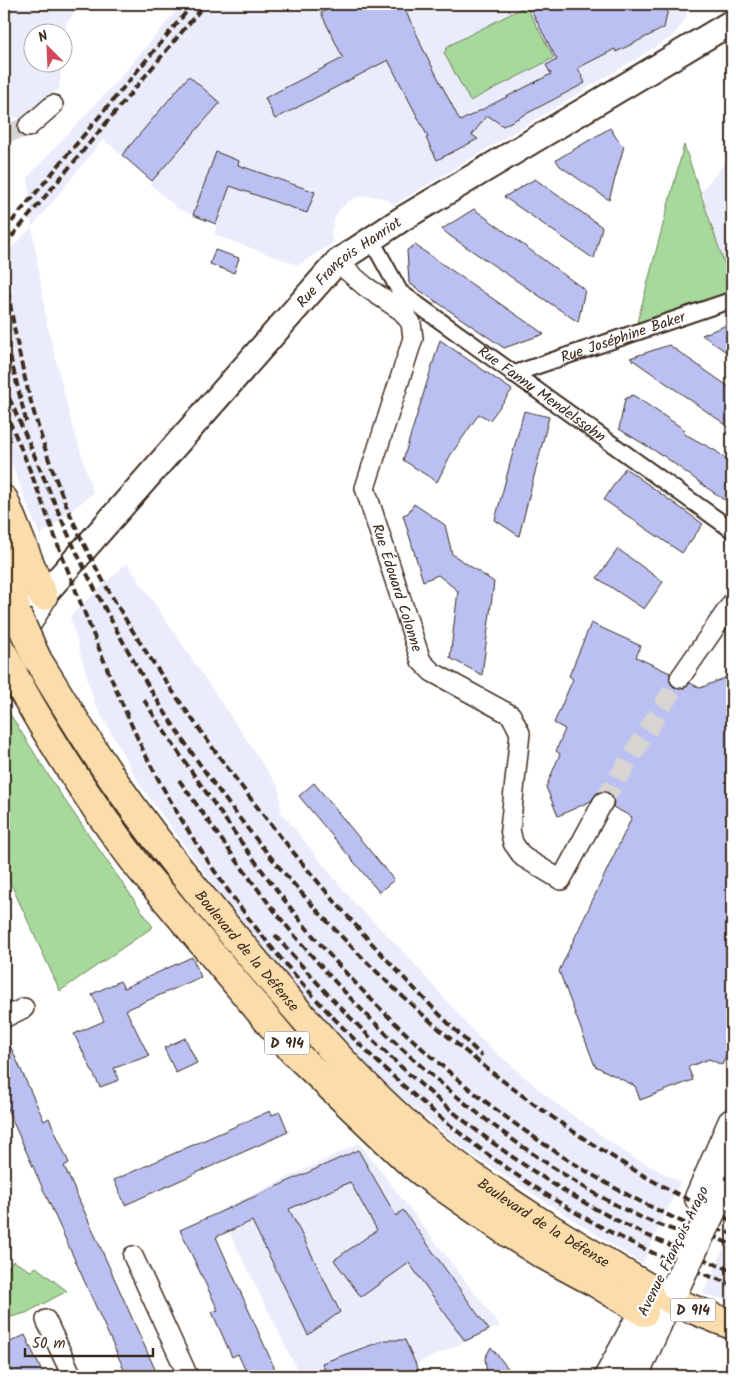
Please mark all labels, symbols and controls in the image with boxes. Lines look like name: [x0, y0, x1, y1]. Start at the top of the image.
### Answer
north arrow: [22, 22, 72, 72]
text: N: [35, 25, 52, 49]
street label: Rue François Hanriot: [291, 211, 407, 313]
street label: Rue Joséphine Baker: [558, 305, 690, 370]
street label: Rue Fanny Mendelssohn: [472, 340, 610, 449]
street label: Rue Édouard Colonne: [364, 521, 428, 656]
street label: Boulevard de la Défense: [188, 885, 305, 1018]
road number: D 914: [264, 1032, 310, 1054]
street label: Boulevard de la Défense: [472, 1173, 614, 1275]
street label: Avenue François Arago: [632, 1182, 716, 1321]
road number: D 914: [670, 1298, 716, 1322]
scale bar: [25, 1325, 152, 1357]
text: 50 m: [32, 1332, 66, 1356]

